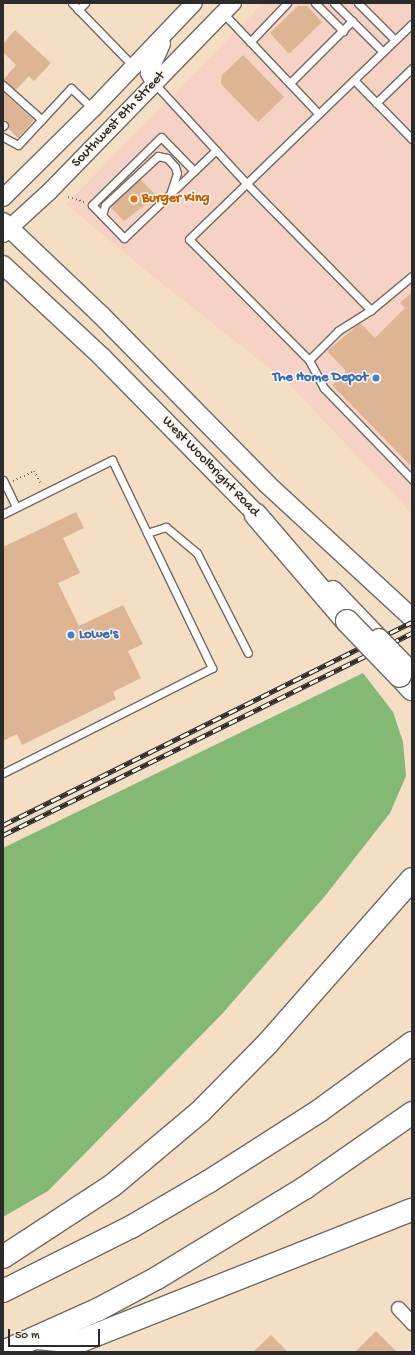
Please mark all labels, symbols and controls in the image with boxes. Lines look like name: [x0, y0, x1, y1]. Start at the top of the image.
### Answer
street label: Southwest 8th Street: [69, 68, 169, 172]
place label: Burger King: [142, 191, 210, 207]
marker: Burger King: [129, 194, 139, 204]
place label: The Home Depot: [273, 370, 368, 386]
marker: The Home Depot: [371, 373, 381, 383]
street label: West Woolbright Road: [158, 413, 262, 521]
place label: Lowe's: [79, 627, 118, 643]
marker: Lowe's: [66, 630, 76, 640]
scale bar: [10, 1321, 102, 1347]
text: 50 m: [15, 1329, 40, 1343]

